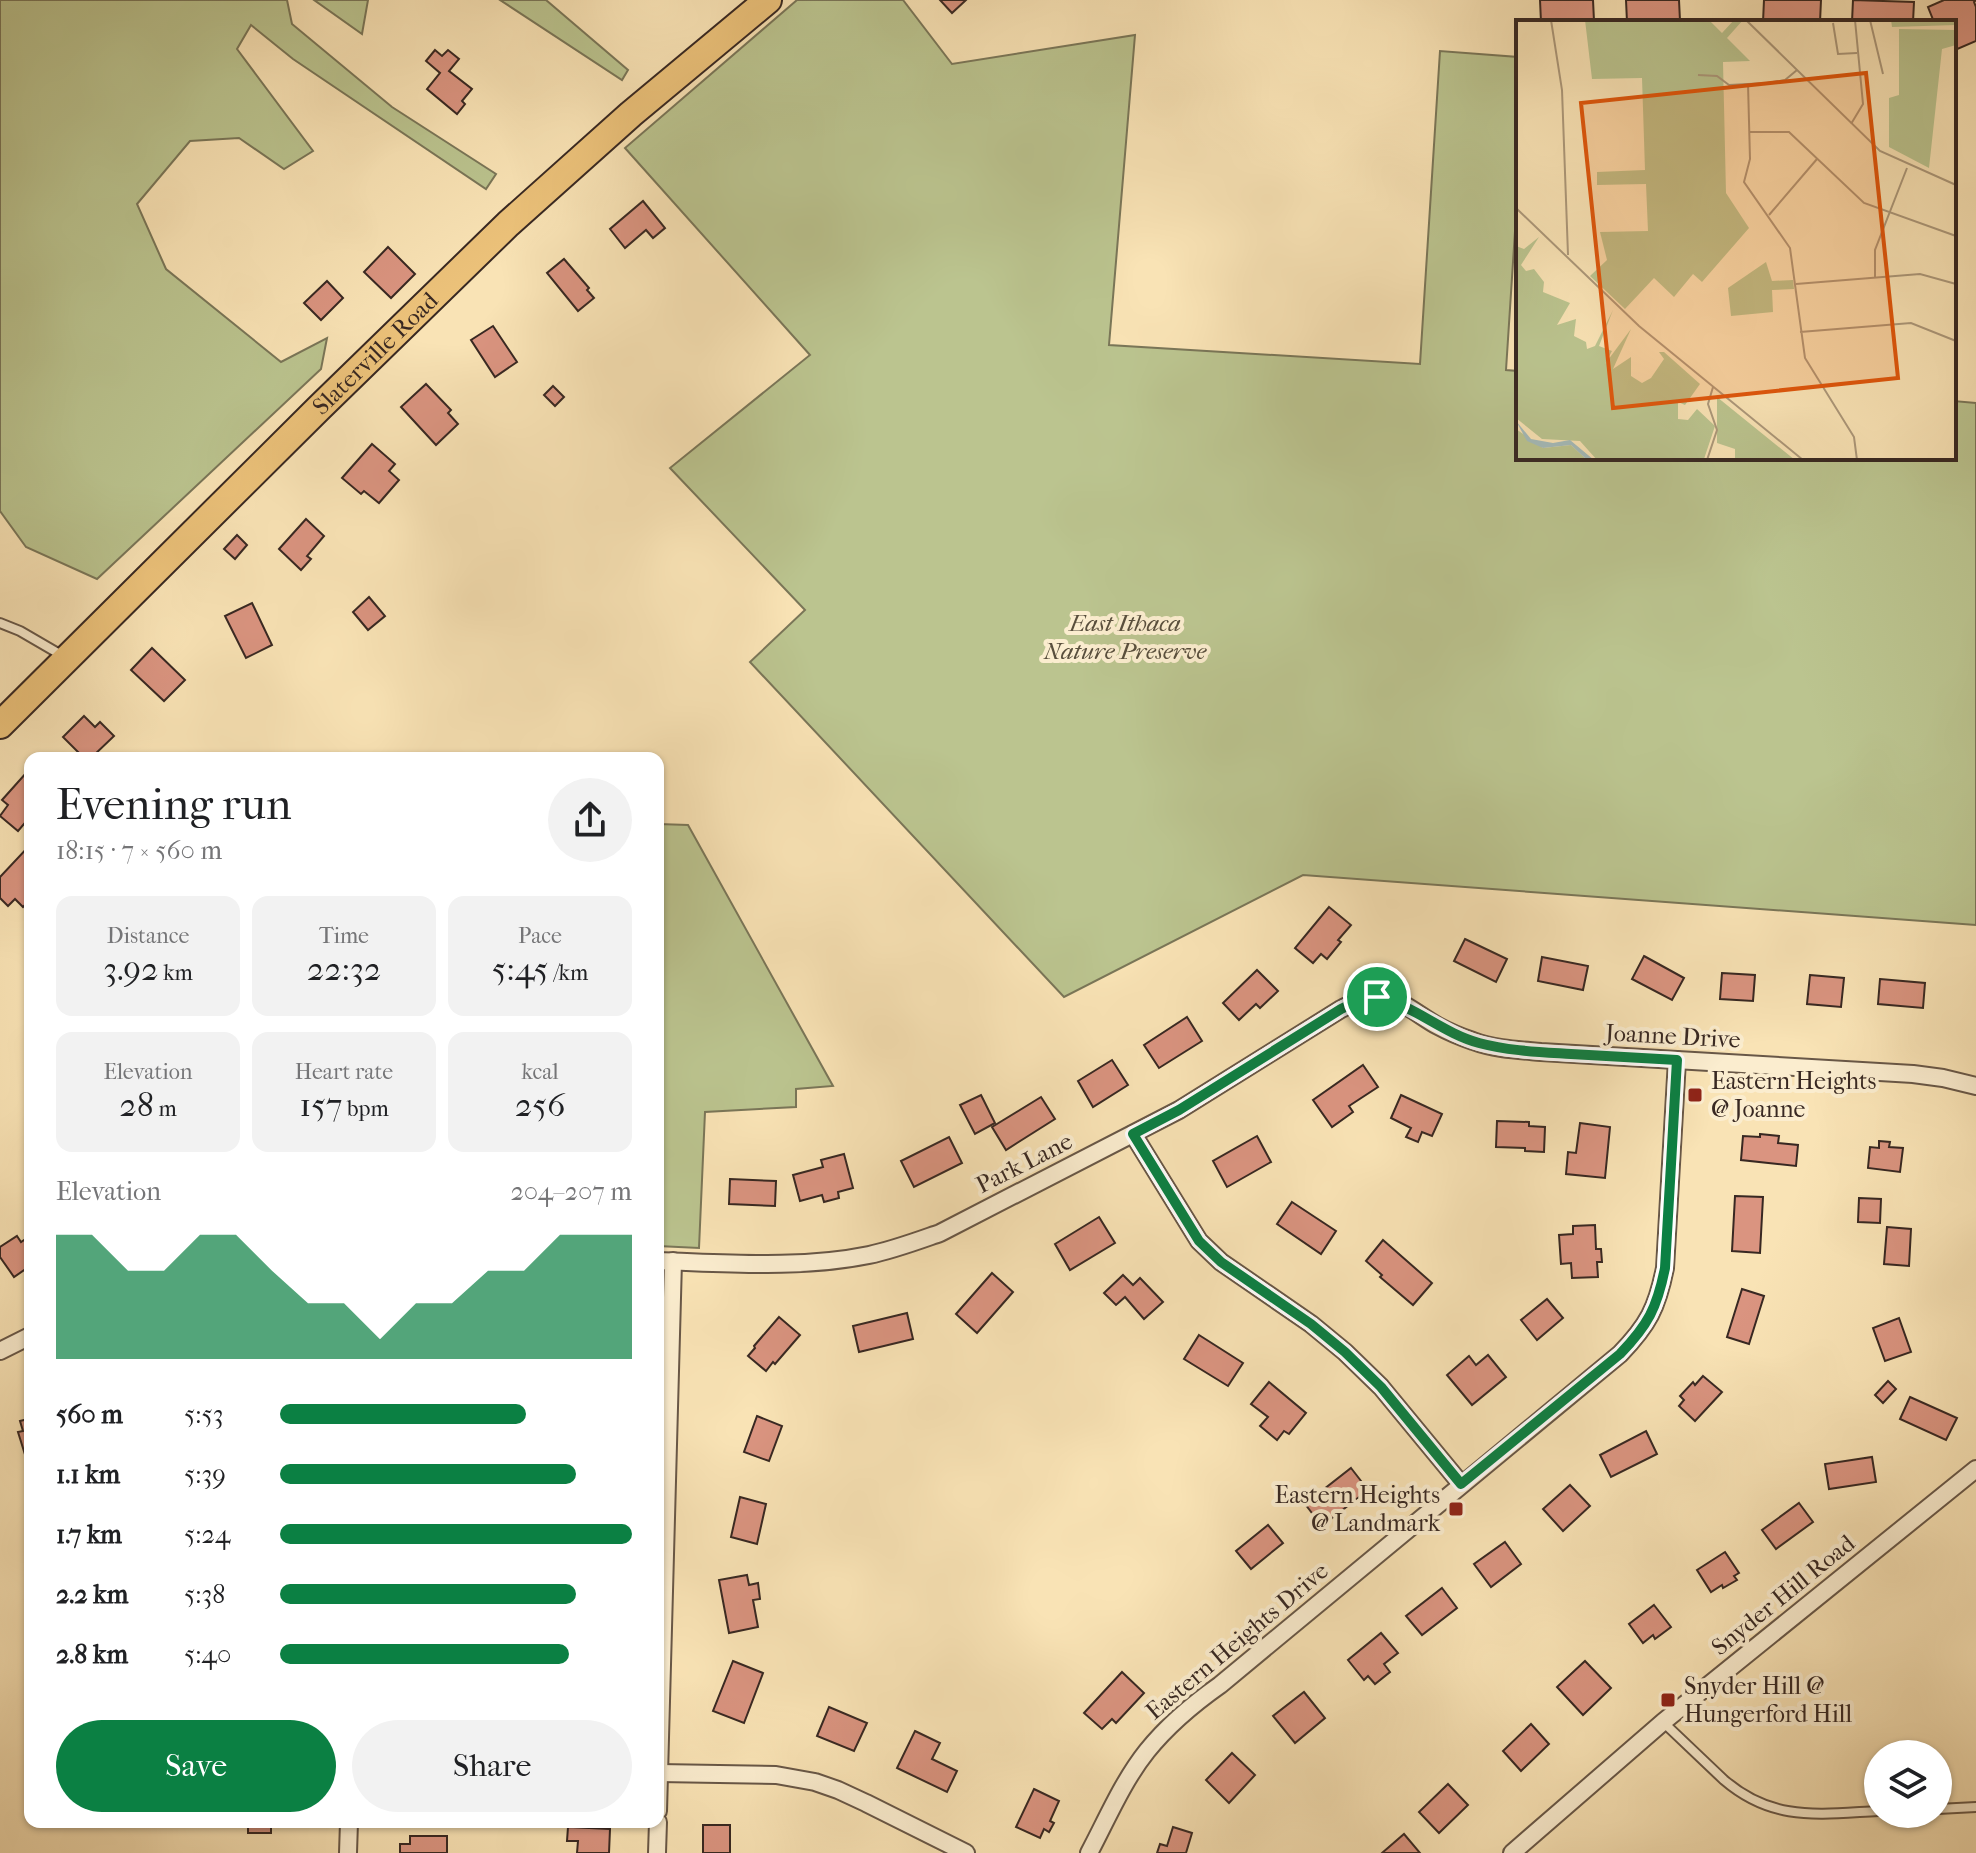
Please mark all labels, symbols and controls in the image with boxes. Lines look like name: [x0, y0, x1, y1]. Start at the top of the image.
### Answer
inset map: [1516, 20, 1956, 460]
street label: Slaterville Road: [307, 286, 444, 420]
park label: East Ithaca Nature Preserve: [1043, 609, 1208, 665]
button: share: [548, 778, 632, 862]
text: Evening run: [56, 779, 291, 830]
text: 18:15 · 7 × 560 m: [56, 835, 222, 866]
text: Distance: [107, 923, 189, 949]
text: Time: [319, 923, 369, 949]
text: Pace: [518, 923, 562, 949]
text: 3.92: [103, 949, 159, 989]
text: 22:32: [307, 949, 381, 989]
text: 5:45: [492, 949, 549, 989]
text: km: [159, 960, 193, 986]
text: /km: [549, 960, 588, 986]
pin: [1343, 963, 1411, 1031]
icon: arrive: [1355, 975, 1399, 1019]
street label: Joanne Drive: [1603, 1018, 1741, 1054]
text: Elevation: [104, 1059, 192, 1085]
text: Heart rate: [295, 1059, 393, 1085]
text: kcal: [521, 1059, 559, 1085]
place label: Eastern Heights @ Joanne: [1711, 1067, 1877, 1123]
text: 28: [119, 1085, 154, 1125]
text: 157: [299, 1085, 342, 1125]
text: 256: [515, 1085, 565, 1125]
marker: Eastern Heights @ Joanne: [1686, 1086, 1704, 1104]
text: m: [154, 1096, 177, 1122]
text: bpm: [342, 1096, 389, 1122]
street label: Park Lane: [971, 1127, 1077, 1199]
text: Elevation: [56, 1176, 161, 1207]
text: 204–207 m: [510, 1176, 632, 1207]
text: 560 m: [56, 1399, 123, 1430]
text: 5:53: [184, 1399, 223, 1430]
text: 1.1 km: [56, 1459, 120, 1490]
text: 5:39: [184, 1459, 226, 1490]
place label: Eastern Heights @ Landmark: [1275, 1481, 1441, 1537]
marker: Eastern Heights @ Landmark: [1447, 1500, 1465, 1518]
text: 1.7 km: [56, 1519, 122, 1550]
text: 5:24: [184, 1519, 230, 1550]
street label: Snyder Hill Road: [1706, 1528, 1861, 1661]
street label: Eastern Heights Drive: [1140, 1557, 1334, 1725]
text: 2.2 km: [56, 1579, 128, 1610]
text: 5:38: [184, 1579, 225, 1610]
text: 2.8 km: [56, 1639, 128, 1670]
text: 5:40: [184, 1639, 231, 1670]
place label: Snyder Hill @ Hungerford Hill: [1684, 1672, 1852, 1728]
marker: Snyder Hill @ Hungerford Hill: [1659, 1691, 1677, 1709]
button: Save: [56, 1720, 336, 1812]
button: Share: [352, 1720, 632, 1812]
map controls: [1864, 1740, 1952, 1828]
button: layers: [1864, 1740, 1952, 1828]

